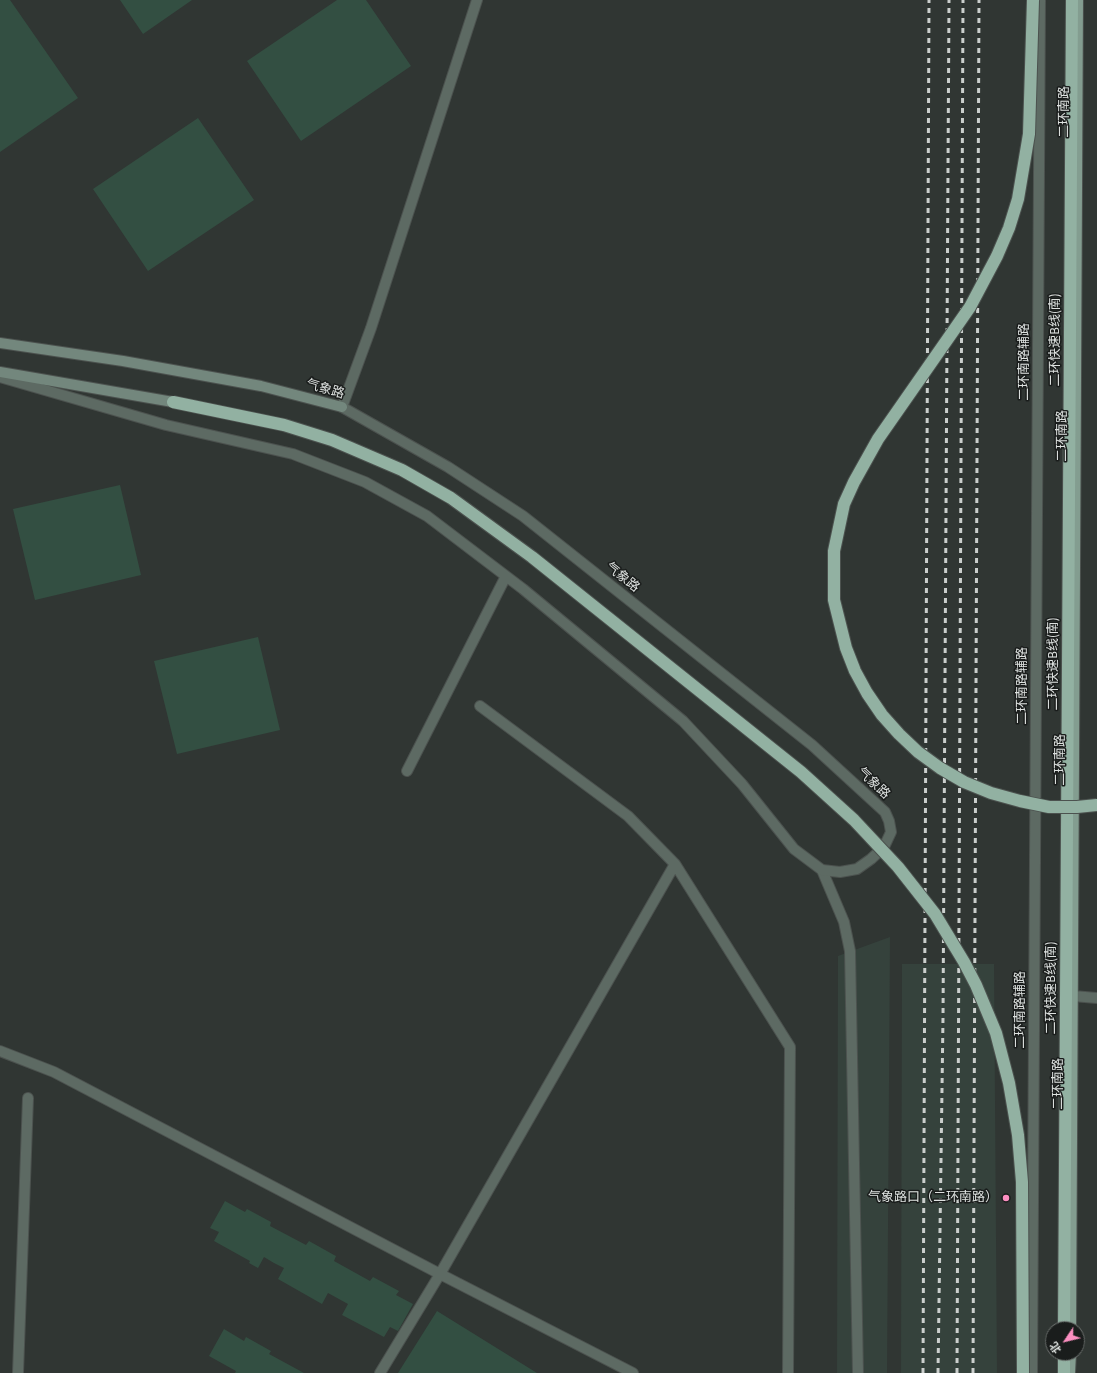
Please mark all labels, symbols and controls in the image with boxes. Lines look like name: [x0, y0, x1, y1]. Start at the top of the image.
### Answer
street label: 二环南路: [1057, 86, 1073, 138]
street label: 二环快速B线(南): [1048, 293, 1064, 387]
street label: 二环南路辅路: [1017, 323, 1033, 401]
street label: 气象路: [304, 377, 346, 403]
street label: 二环南路: [1055, 410, 1071, 462]
street label: 气象路: [602, 560, 642, 596]
street label: 二环快速B线(南): [1046, 617, 1062, 711]
street label: 二环南路辅路: [1015, 647, 1031, 725]
street label: 二环南路: [1053, 734, 1069, 786]
street label: 气象路: [853, 765, 893, 803]
street label: 二环快速B线(南): [1044, 941, 1060, 1035]
street label: 二环南路辅路: [1013, 971, 1029, 1049]
street label: 二环南路: [1051, 1058, 1067, 1110]
place label: 气象路口（二环南路）: [868, 1190, 998, 1206]
marker: 气象路口（二环南路）: [1001, 1193, 1011, 1203]
north arrow: [1045, 1321, 1085, 1361]
text: 北: [1046, 1339, 1065, 1356]

